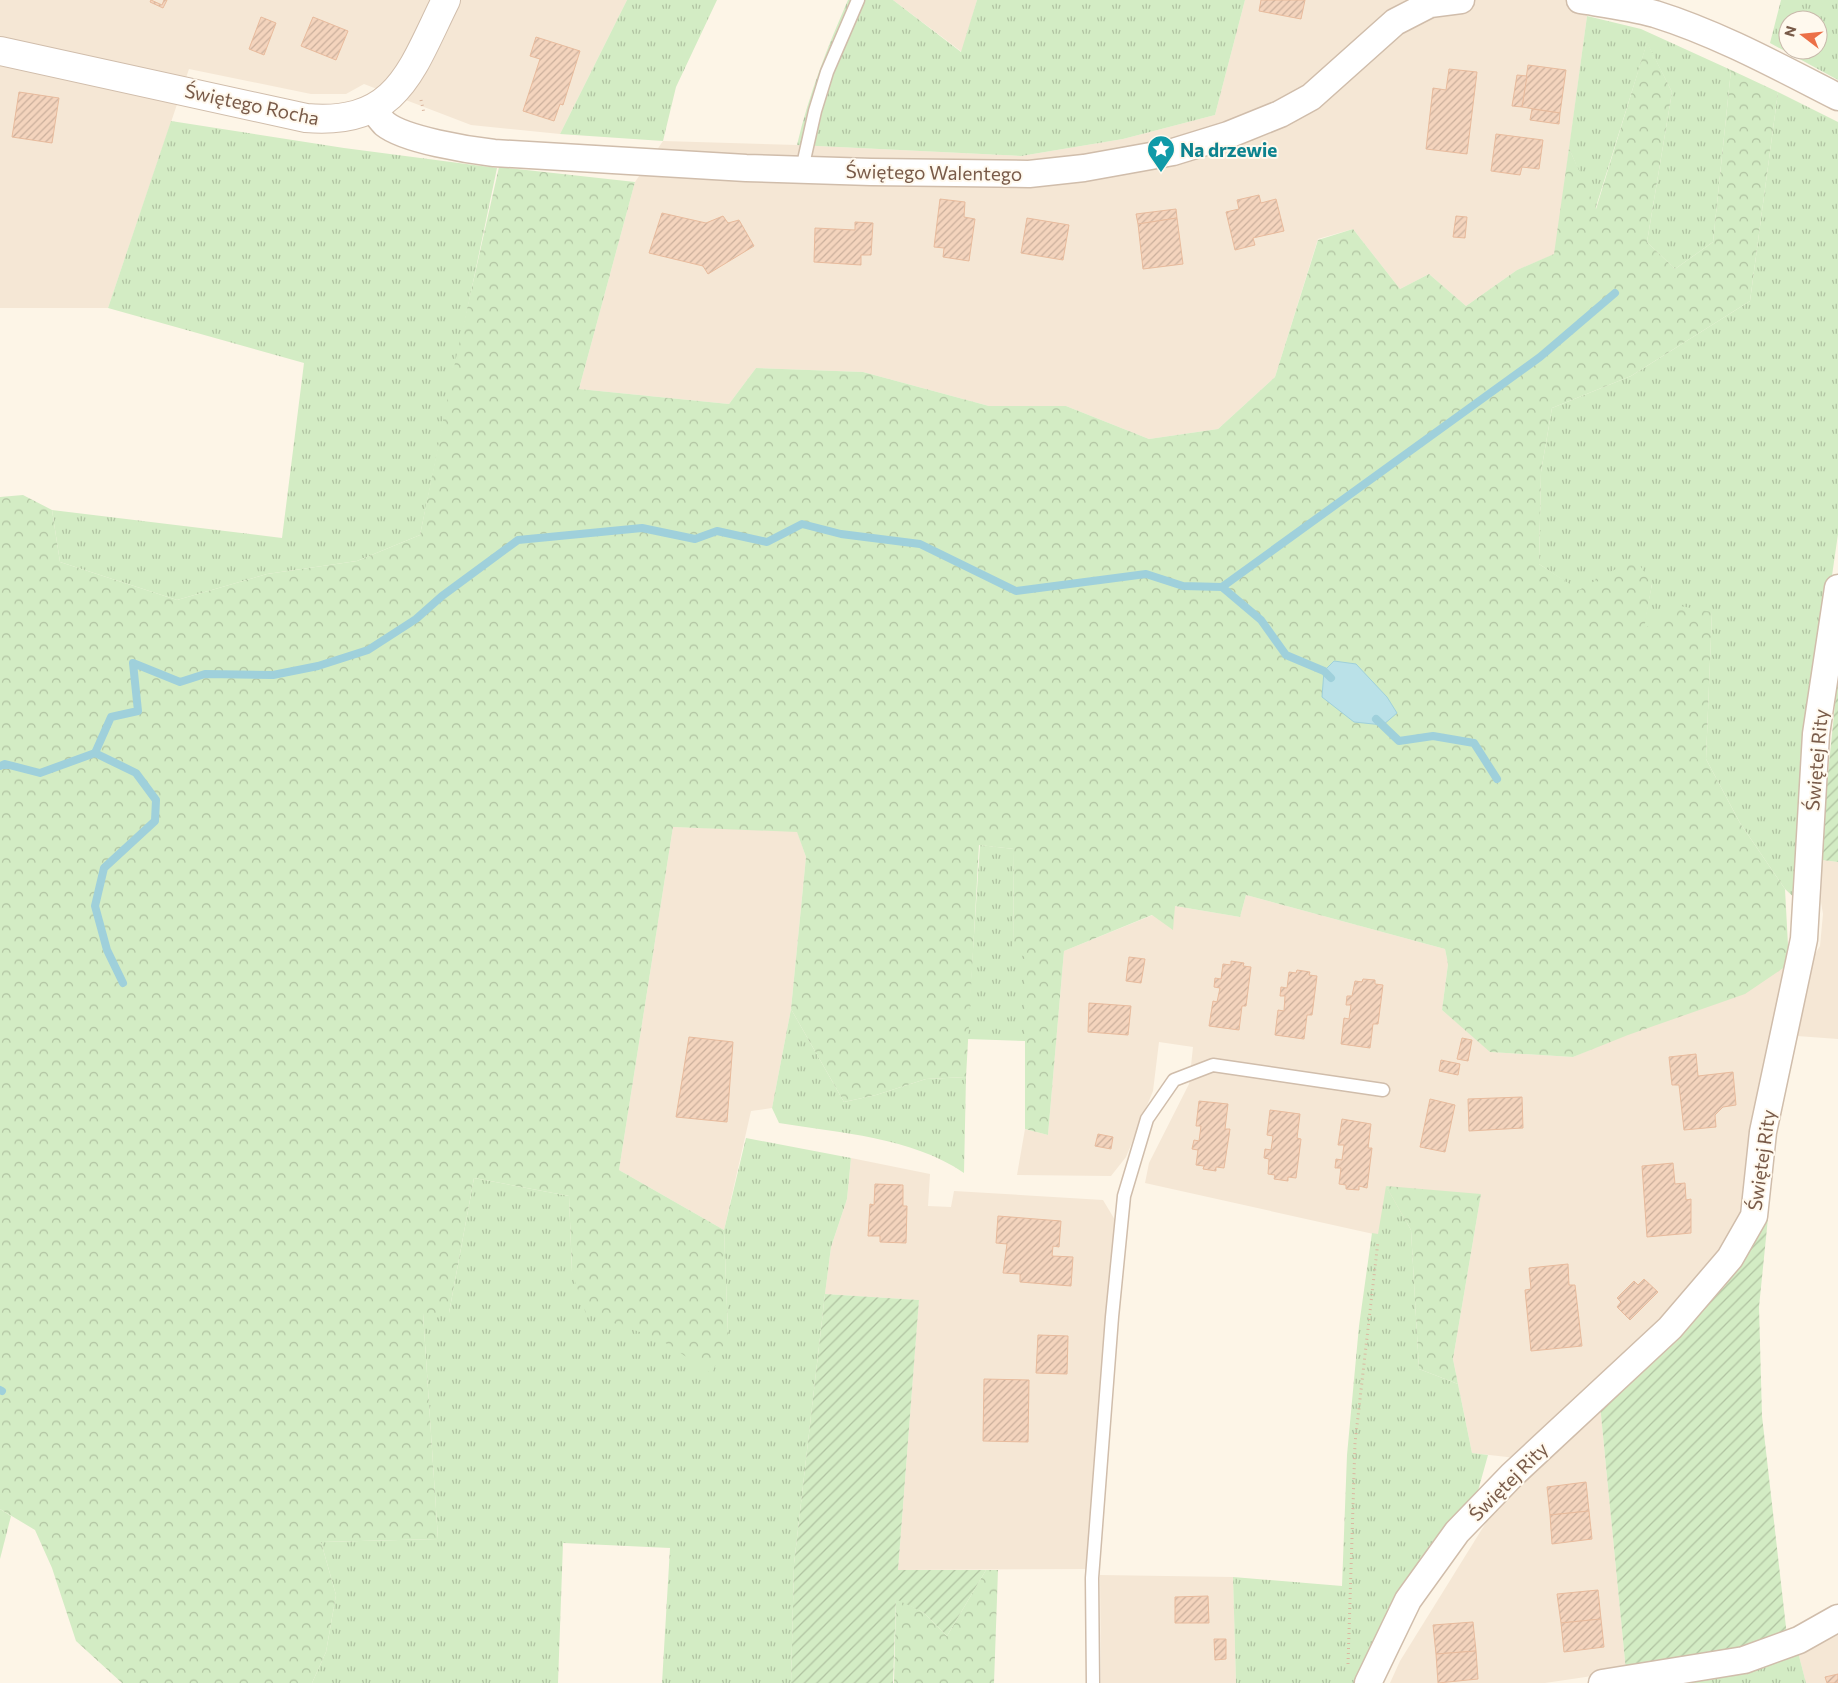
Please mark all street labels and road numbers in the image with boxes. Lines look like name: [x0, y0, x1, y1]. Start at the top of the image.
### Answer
street label: Świętego Rocha: [183, 78, 322, 130]
street label: Świętego Walentego: [845, 158, 1023, 185]
street label: Świętej Rity: [1799, 708, 1832, 812]
street label: Świętej Rity: [1742, 1108, 1780, 1212]
street label: Świętej Rity: [1463, 1436, 1552, 1525]

